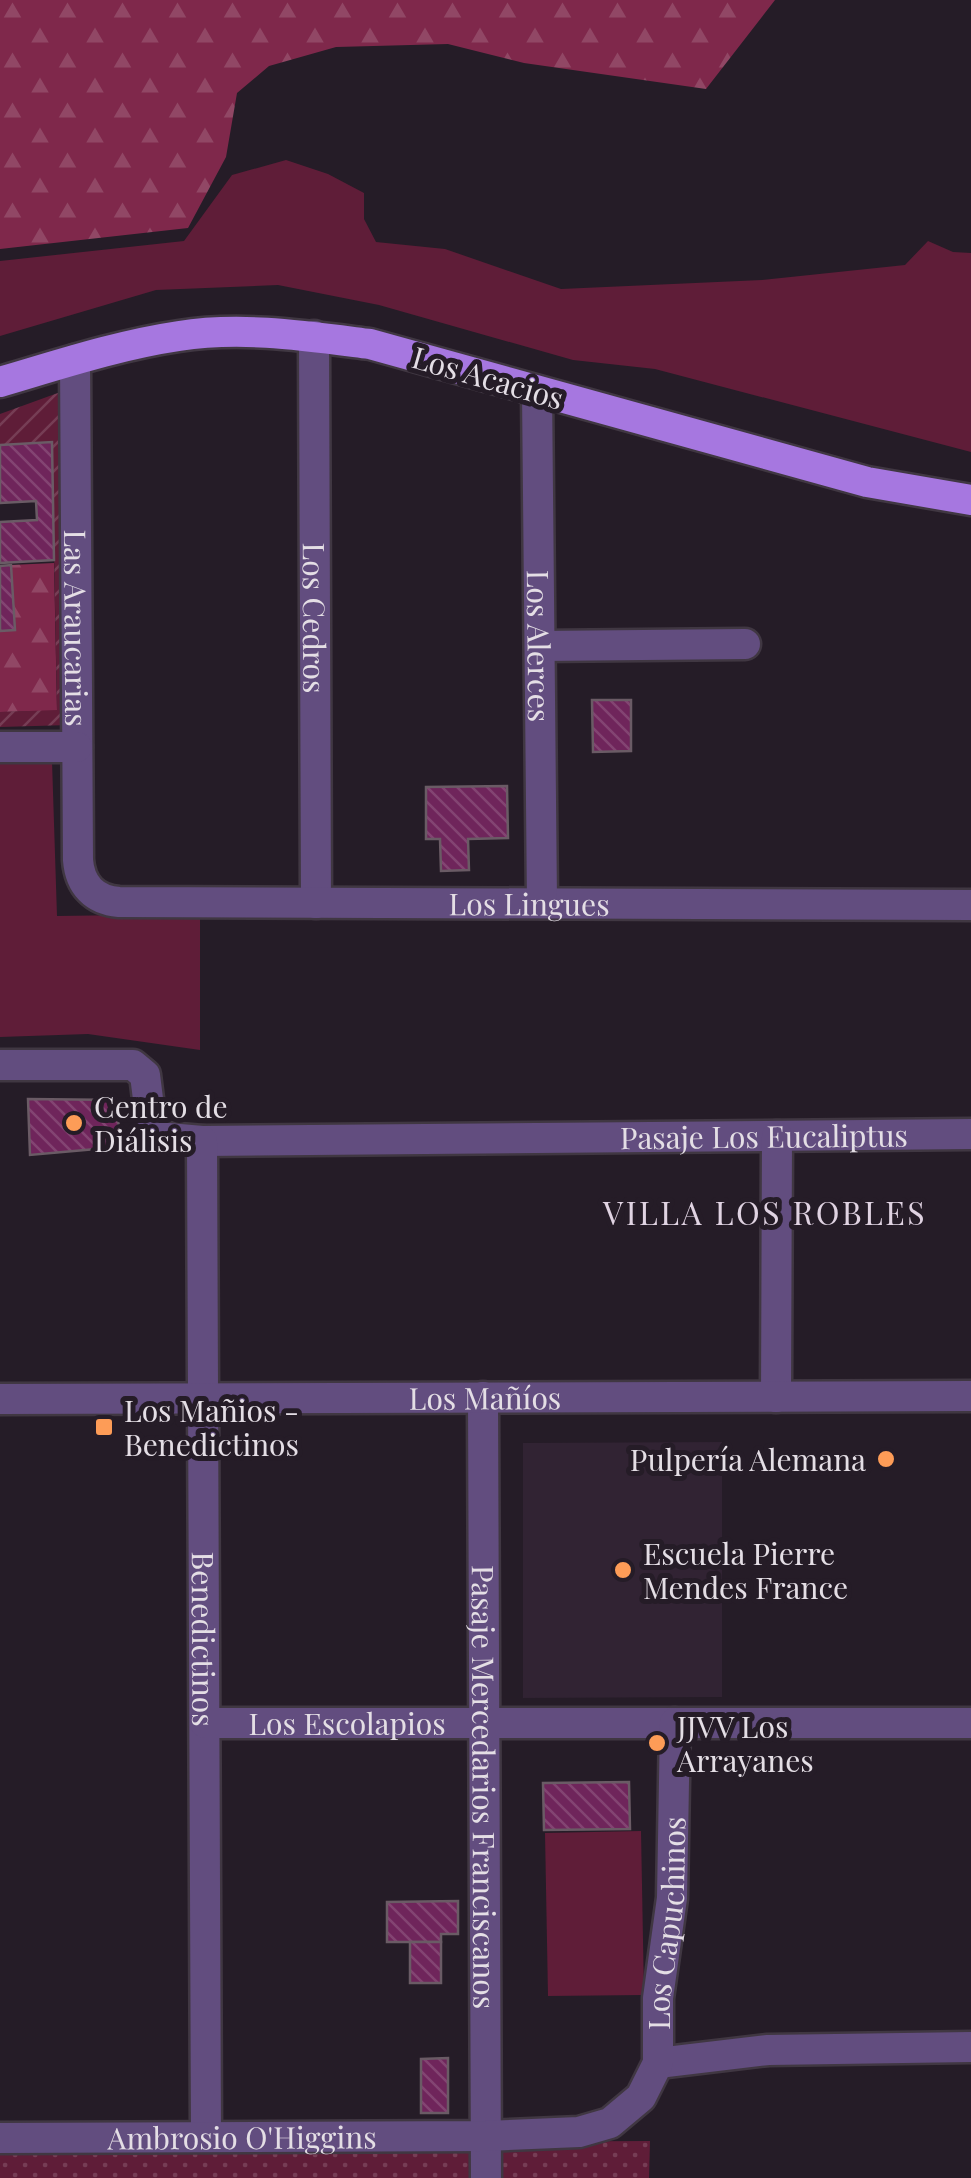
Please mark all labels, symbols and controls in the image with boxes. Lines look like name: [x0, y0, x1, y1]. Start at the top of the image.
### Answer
street label: Los Acacios: [408, 336, 568, 418]
street label: Las Araucarias: [56, 529, 97, 727]
street label: Los Cedros: [295, 542, 335, 694]
street label: Los Alerces: [519, 570, 560, 722]
street label: Los Lingues: [449, 883, 610, 924]
place label: Centro de Diálisis: [94, 1086, 228, 1160]
marker: Centro de Diálisis: [63, 1112, 85, 1134]
street label: Pasaje Los Eucaliptus: [620, 1115, 908, 1157]
district label: VILLA LOS ROBLES: [602, 1190, 927, 1233]
street label: Los Mañíos: [409, 1377, 561, 1418]
place label: Los Mañios - Benedictinos: [124, 1390, 299, 1464]
marker: Los Mañios - Benedictinos: [93, 1416, 115, 1438]
place label: Pulpería Alemana: [630, 1439, 866, 1479]
marker: Pulpería Alemana: [875, 1448, 897, 1470]
place label: Escuela Pierre Mendes France: [643, 1533, 848, 1607]
street label: Benedictinos: [184, 1551, 224, 1727]
marker: Escuela Pierre Mendes France: [612, 1559, 634, 1581]
street label: Pasaje Mercedarios Franciscanos: [464, 1565, 505, 2009]
street label: Los Escolapios: [248, 1703, 446, 1743]
place label: JJVV Los Arrayanes: [676, 1706, 814, 1780]
marker: JJVV Los Arrayanes: [646, 1732, 668, 1754]
street label: Los Capuchinos: [638, 1816, 693, 2030]
street label: Ambrosio O'Higgins: [106, 2116, 377, 2158]

